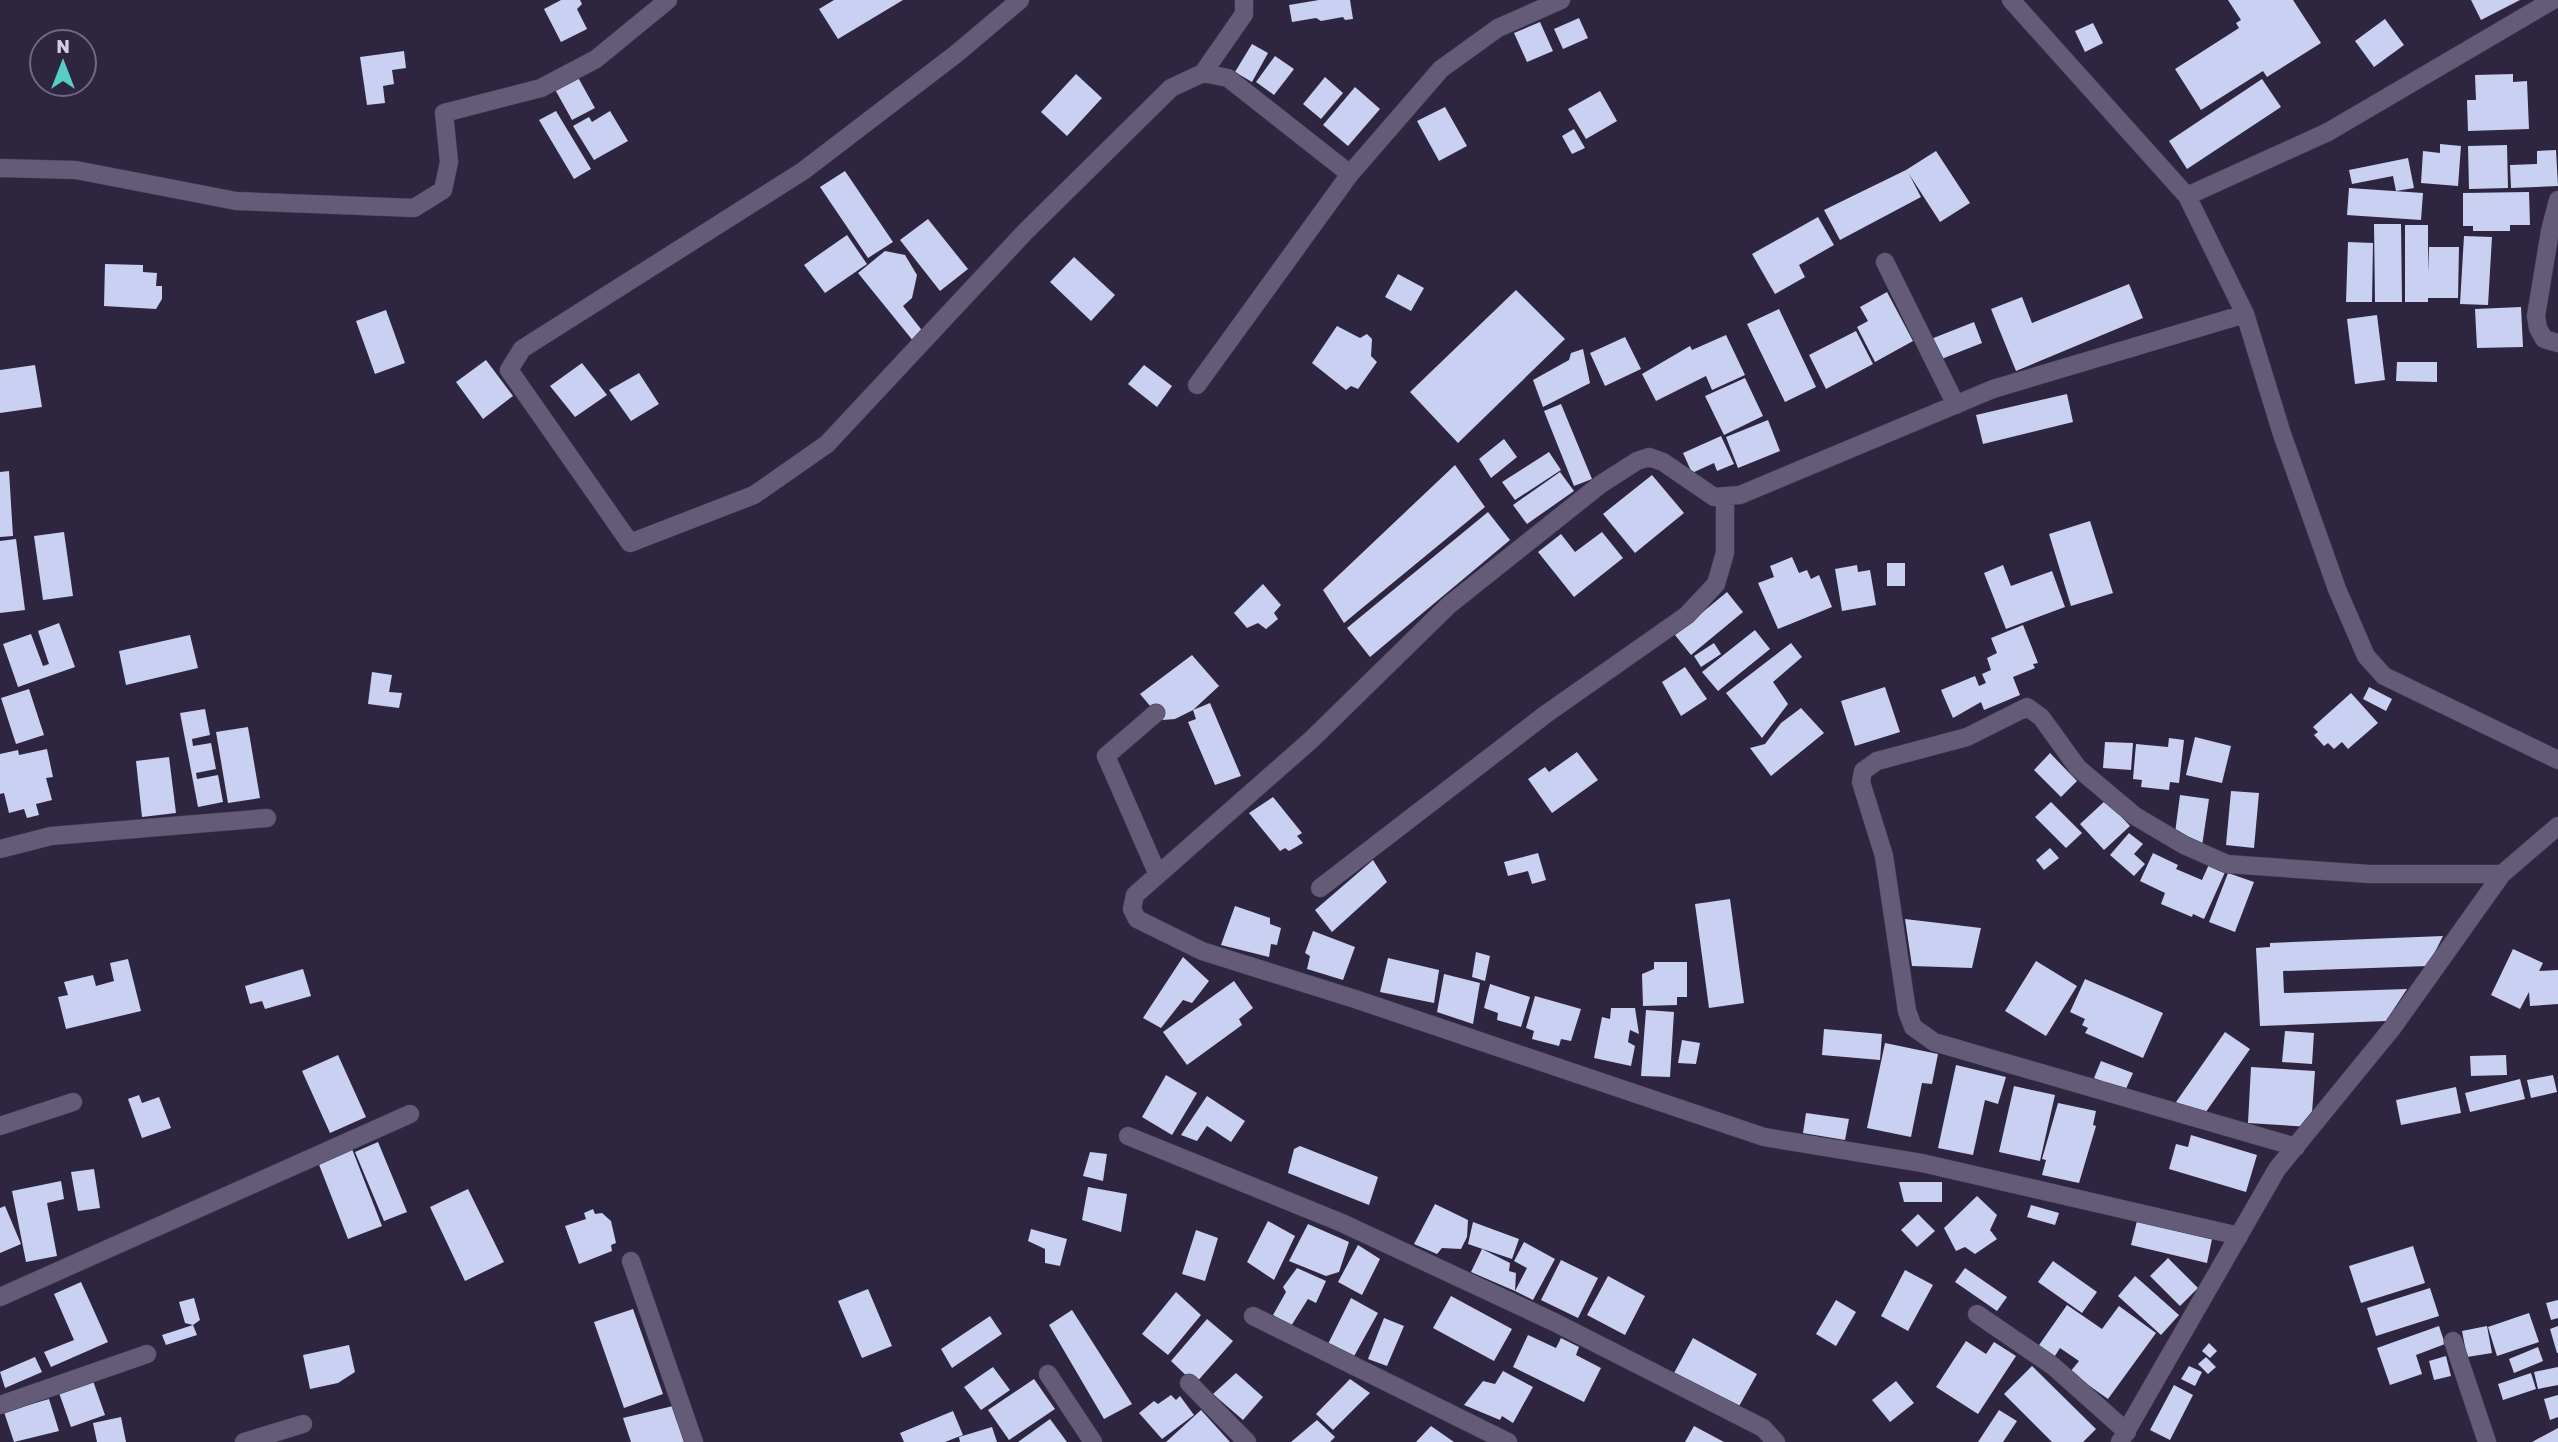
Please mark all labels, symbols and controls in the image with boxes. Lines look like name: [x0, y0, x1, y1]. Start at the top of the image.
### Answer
north arrow: [28, 28, 98, 98]
text: N: [56, 35, 70, 58]

